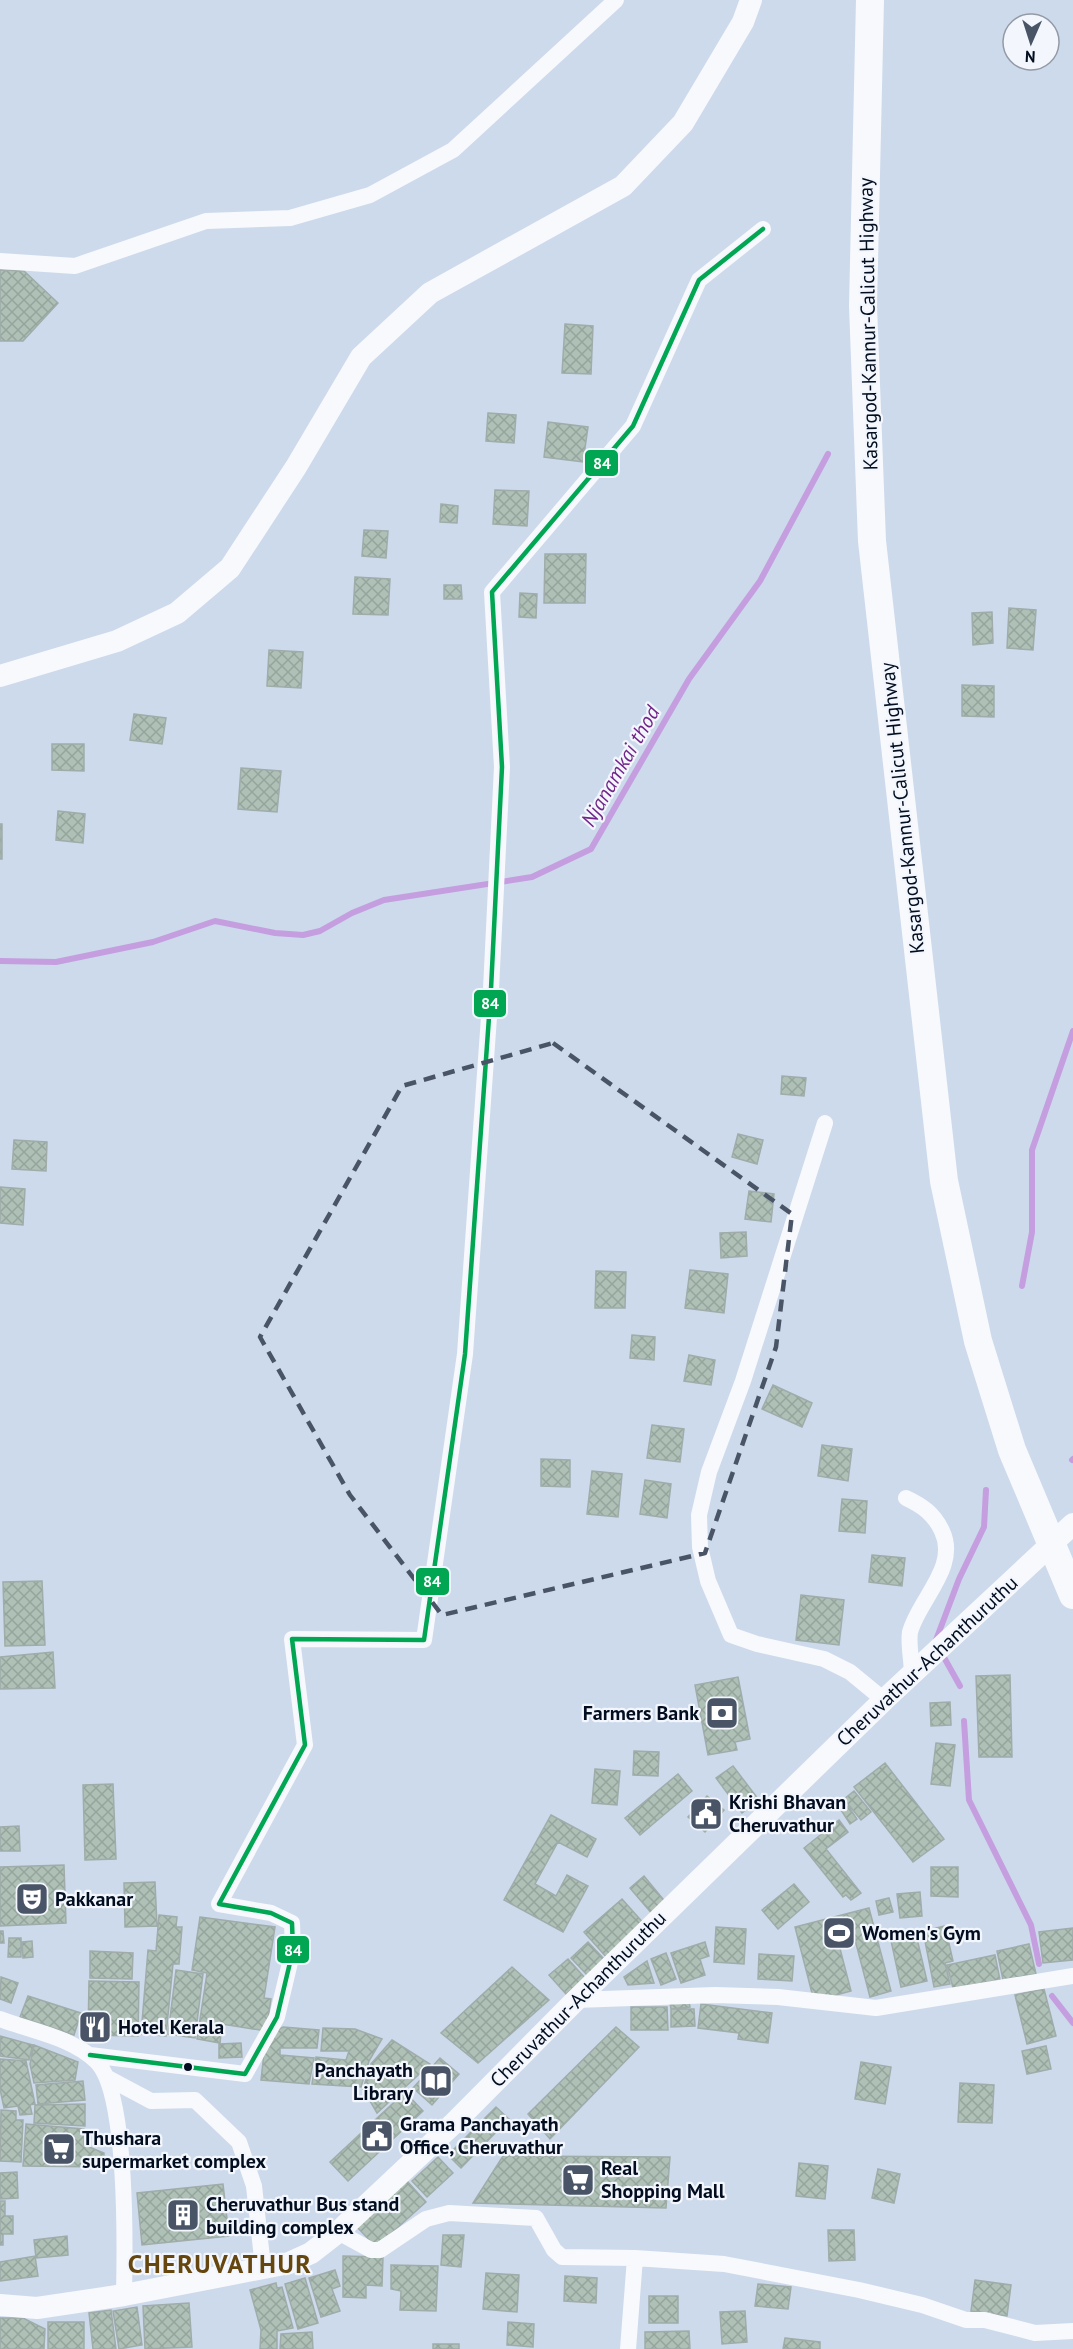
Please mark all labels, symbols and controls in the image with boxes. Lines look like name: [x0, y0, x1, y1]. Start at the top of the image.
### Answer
north arrow: [1001, 12, 1061, 72]
text: N: [1024, 47, 1036, 67]
street label: Kasargod-Kannur-Calicut Highway: [852, 177, 884, 471]
line badge: 84: [584, 449, 619, 477]
text: 84: [593, 453, 611, 473]
street label: Kasargod-Kannur-Calicut Highway: [874, 660, 930, 955]
water label: Njanamkai thod: [575, 700, 666, 831]
line badge: 84: [473, 989, 507, 1018]
text: 84: [481, 993, 499, 1013]
line badge: 84: [415, 1567, 450, 1596]
street label: Cheruvathur-Achanthuruthu: [831, 1570, 1023, 1752]
text: 84: [423, 1571, 441, 1591]
bank icon: Farmers Bank: [704, 1695, 740, 1731]
place label: Farmers Bank: [583, 1700, 699, 1726]
place label: Krishi Bhavan Cheruvathur: [729, 1789, 846, 1838]
public building icon: Krishi Bhavan Cheruvathur: [688, 1796, 724, 1832]
theatre icon: Pakkanar: [14, 1881, 50, 1917]
place label: Pakkanar: [55, 1886, 133, 1912]
street label: Cheruvathur-Achanthuruthu: [484, 1905, 672, 2093]
sports icon: Women's Gym: [821, 1915, 857, 1951]
place label: Women's Gym: [862, 1920, 981, 1946]
line badge: 84: [276, 1935, 310, 1964]
text: 84: [284, 1940, 302, 1960]
restaurant icon: Hotel Kerala: [77, 2009, 113, 2045]
place label: Hotel Kerala: [118, 2014, 224, 2040]
place label: Panchayath Library: [314, 2057, 413, 2106]
unlabelled marker: [182, 2061, 194, 2073]
library icon: Panchayath Library: [418, 2063, 454, 2099]
place label: Grama Panchayath Office, Cheruvathur: [400, 2111, 563, 2160]
public building icon: Grama Panchayath Office, Cheruvathur: [359, 2118, 395, 2154]
place label: Thushara supermarket complex: [82, 2125, 267, 2174]
supermarket icon: Thushara supermarket complex: [41, 2131, 77, 2167]
place label: Real Shopping Mall: [601, 2155, 725, 2204]
supermarket icon: Real Shopping Mall: [560, 2162, 596, 2198]
place label: Cheruvathur Bus stand building complex: [206, 2191, 399, 2240]
building icon: Cheruvathur Bus stand building complex: [165, 2197, 201, 2233]
district label: CHERUVATHUR: [128, 2247, 312, 2280]

